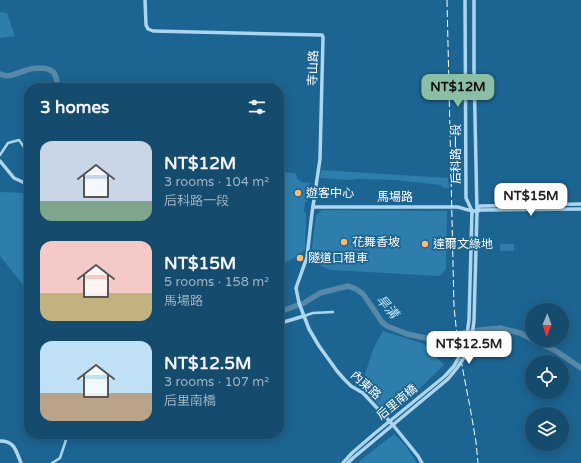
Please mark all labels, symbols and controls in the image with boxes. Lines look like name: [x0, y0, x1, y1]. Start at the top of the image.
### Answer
street label: 寺山路: [305, 50, 321, 86]
pin: NT$12M: [425, 74, 491, 108]
text: NT$12M: [430, 79, 486, 95]
icon: filters: [246, 96, 268, 118]
text: 3 homes: [40, 97, 109, 118]
street label: 后科路一段: [449, 124, 463, 184]
text: NT$12M: [164, 153, 236, 174]
icon: home: [72, 157, 120, 205]
text: 3 rooms · 104 m²: [164, 174, 269, 190]
pin: NT$15M: [498, 183, 564, 217]
place label: 遊客中心: [306, 186, 354, 200]
marker: 遊客中心: [293, 188, 303, 198]
text: NT$15M: [503, 188, 559, 204]
street label: 馬場路: [377, 190, 413, 204]
text: 后科路一段: [164, 193, 229, 209]
place label: 花舞香坡: [352, 235, 400, 249]
marker: 花舞香坡: [339, 237, 349, 247]
place label: 達爾文綠地: [433, 237, 493, 251]
marker: 達爾文綠地: [420, 239, 430, 249]
place label: 隧道口租車: [308, 251, 368, 265]
text: NT$15M: [164, 253, 236, 274]
marker: 隧道口租車: [295, 253, 305, 263]
icon: home: [72, 257, 120, 305]
text: 5 rooms · 158 m²: [164, 274, 269, 290]
water label: 旱溝: [372, 292, 403, 324]
text: 馬場路: [164, 293, 203, 309]
north arrow: [525, 303, 569, 347]
map controls: [525, 303, 569, 451]
pin: NT$12.5M: [428, 331, 510, 365]
text: NT$12.5M: [436, 336, 502, 352]
text: NT$12.5M: [164, 353, 251, 374]
button: locate: [525, 355, 569, 399]
icon: home: [72, 357, 120, 405]
street label: 內東路: [348, 368, 384, 402]
text: 3 rooms · 107 m²: [164, 374, 269, 390]
street label: 后里南橋: [374, 381, 420, 423]
text: 后里南橋: [164, 393, 216, 409]
button: layers: [525, 407, 569, 451]

